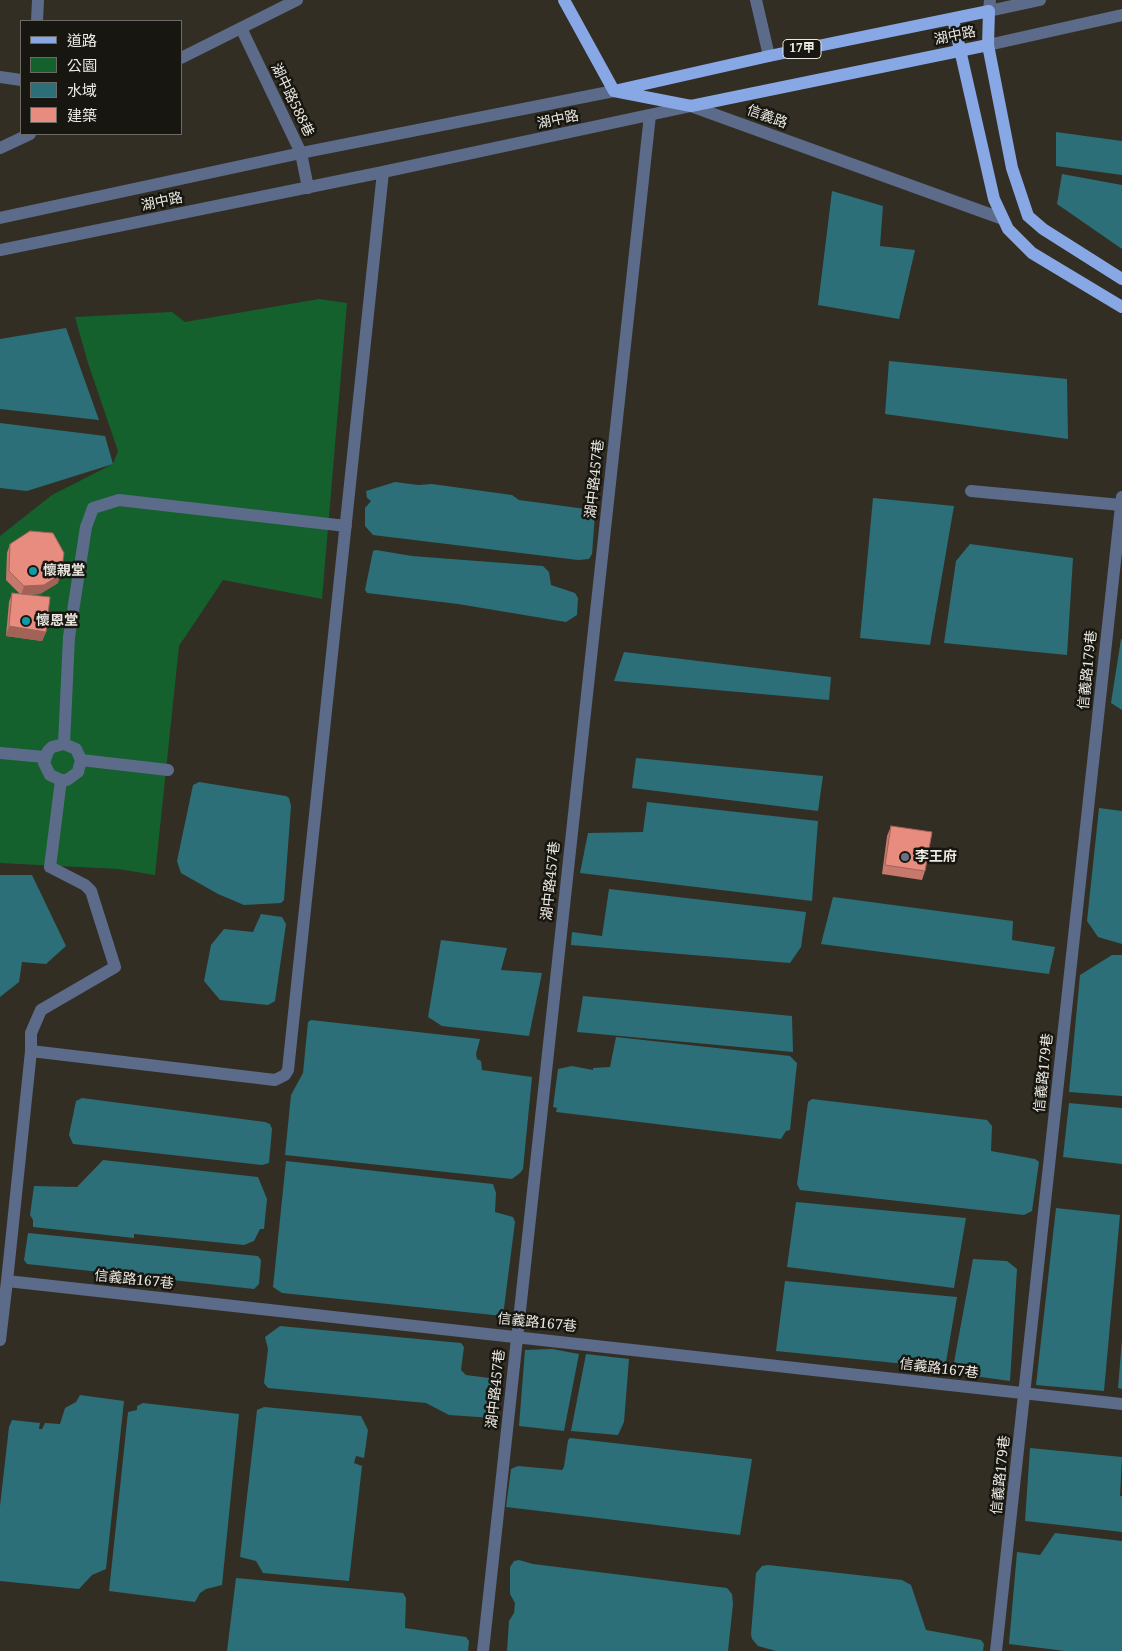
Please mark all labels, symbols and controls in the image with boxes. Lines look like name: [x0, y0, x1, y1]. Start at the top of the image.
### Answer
legend: [20, 20, 182, 135]
street label: 湖中路: [933, 23, 977, 49]
text: 道路: [67, 30, 97, 50]
road number: 17甲: [783, 40, 821, 59]
text: 公園: [67, 55, 97, 75]
street label: 湖中路588巷: [267, 61, 317, 139]
text: 水域: [67, 80, 97, 100]
street label: 信義路: [744, 102, 790, 132]
text: 建築: [67, 105, 97, 125]
street label: 湖中路: [536, 107, 580, 133]
street label: 湖中路: [140, 189, 184, 215]
street label: 湖中路457巷: [582, 439, 608, 519]
place label: 懷親堂: [43, 563, 85, 579]
marker: 懷親堂: [27, 565, 39, 577]
place label: 懷恩堂: [36, 613, 78, 629]
marker: 懷恩堂: [20, 615, 32, 627]
street label: 信義路179巷: [1075, 630, 1101, 710]
street label: 湖中路457巷: [538, 841, 564, 921]
place label: 李王府: [915, 849, 957, 865]
marker: 李王府: [899, 851, 911, 863]
street label: 信義路179巷: [1031, 1033, 1057, 1113]
street label: 信義路167巷: [94, 1267, 174, 1293]
street label: 信義路167巷: [497, 1310, 577, 1336]
street label: 湖中路457巷: [483, 1349, 509, 1429]
street label: 信義路167巷: [899, 1356, 979, 1382]
street label: 信義路179巷: [988, 1435, 1014, 1515]

